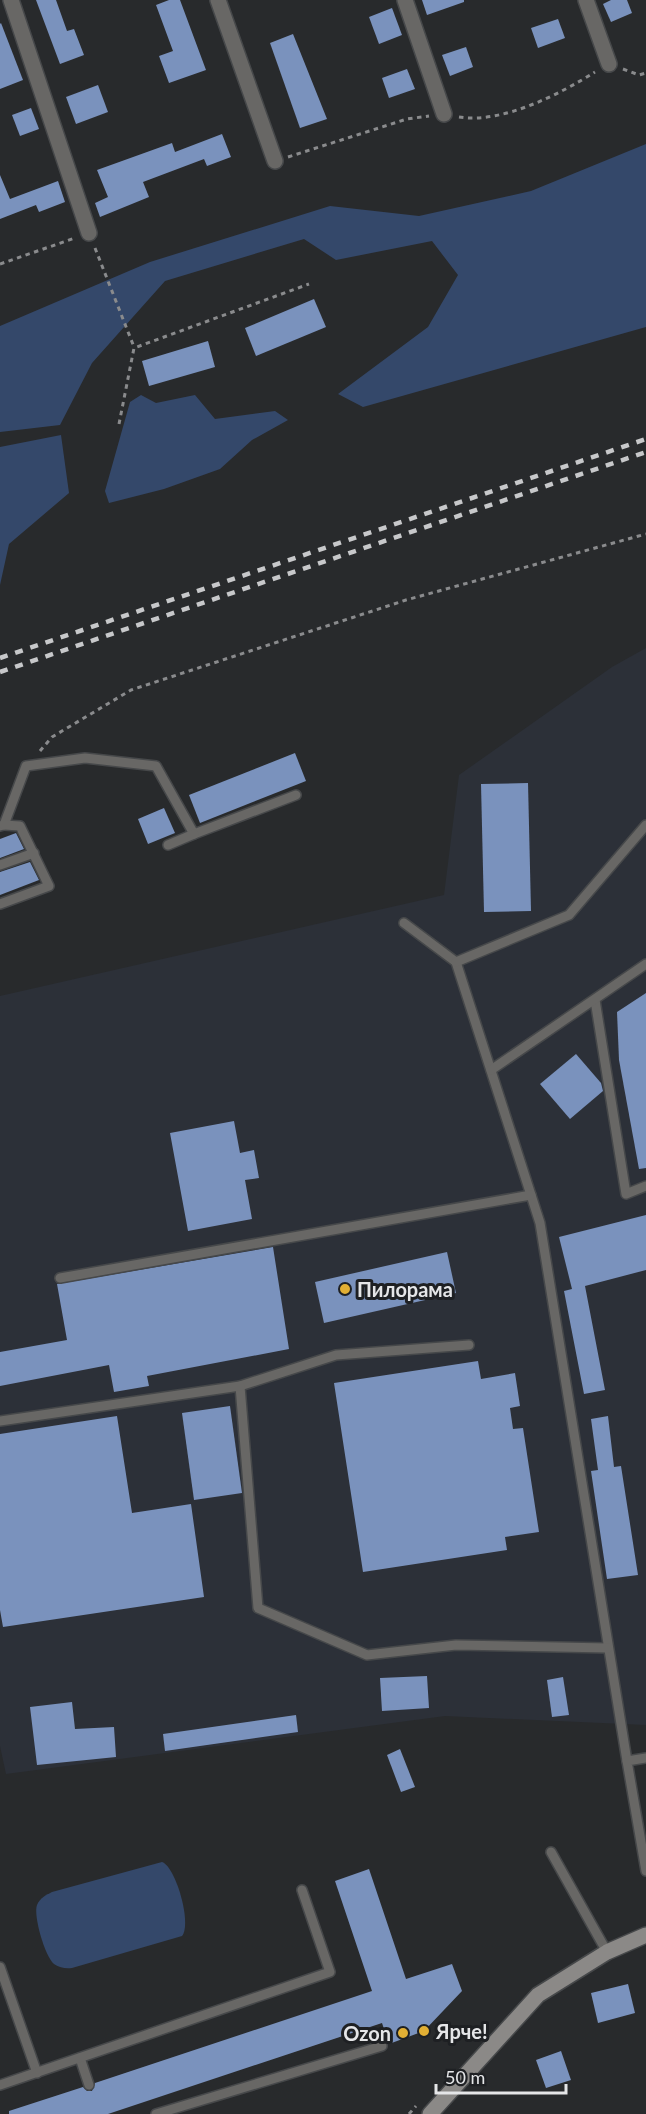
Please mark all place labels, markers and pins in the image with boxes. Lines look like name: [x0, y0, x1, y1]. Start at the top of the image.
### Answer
place label: Пилорама: [357, 1277, 453, 1301]
marker: Пилорама: [338, 1282, 352, 1296]
place label: Ярче!: [435, 2019, 488, 2043]
place label: Ozon: [343, 2021, 391, 2045]
marker: Ярче!: [417, 2024, 431, 2038]
marker: Ozon: [396, 2026, 410, 2040]

